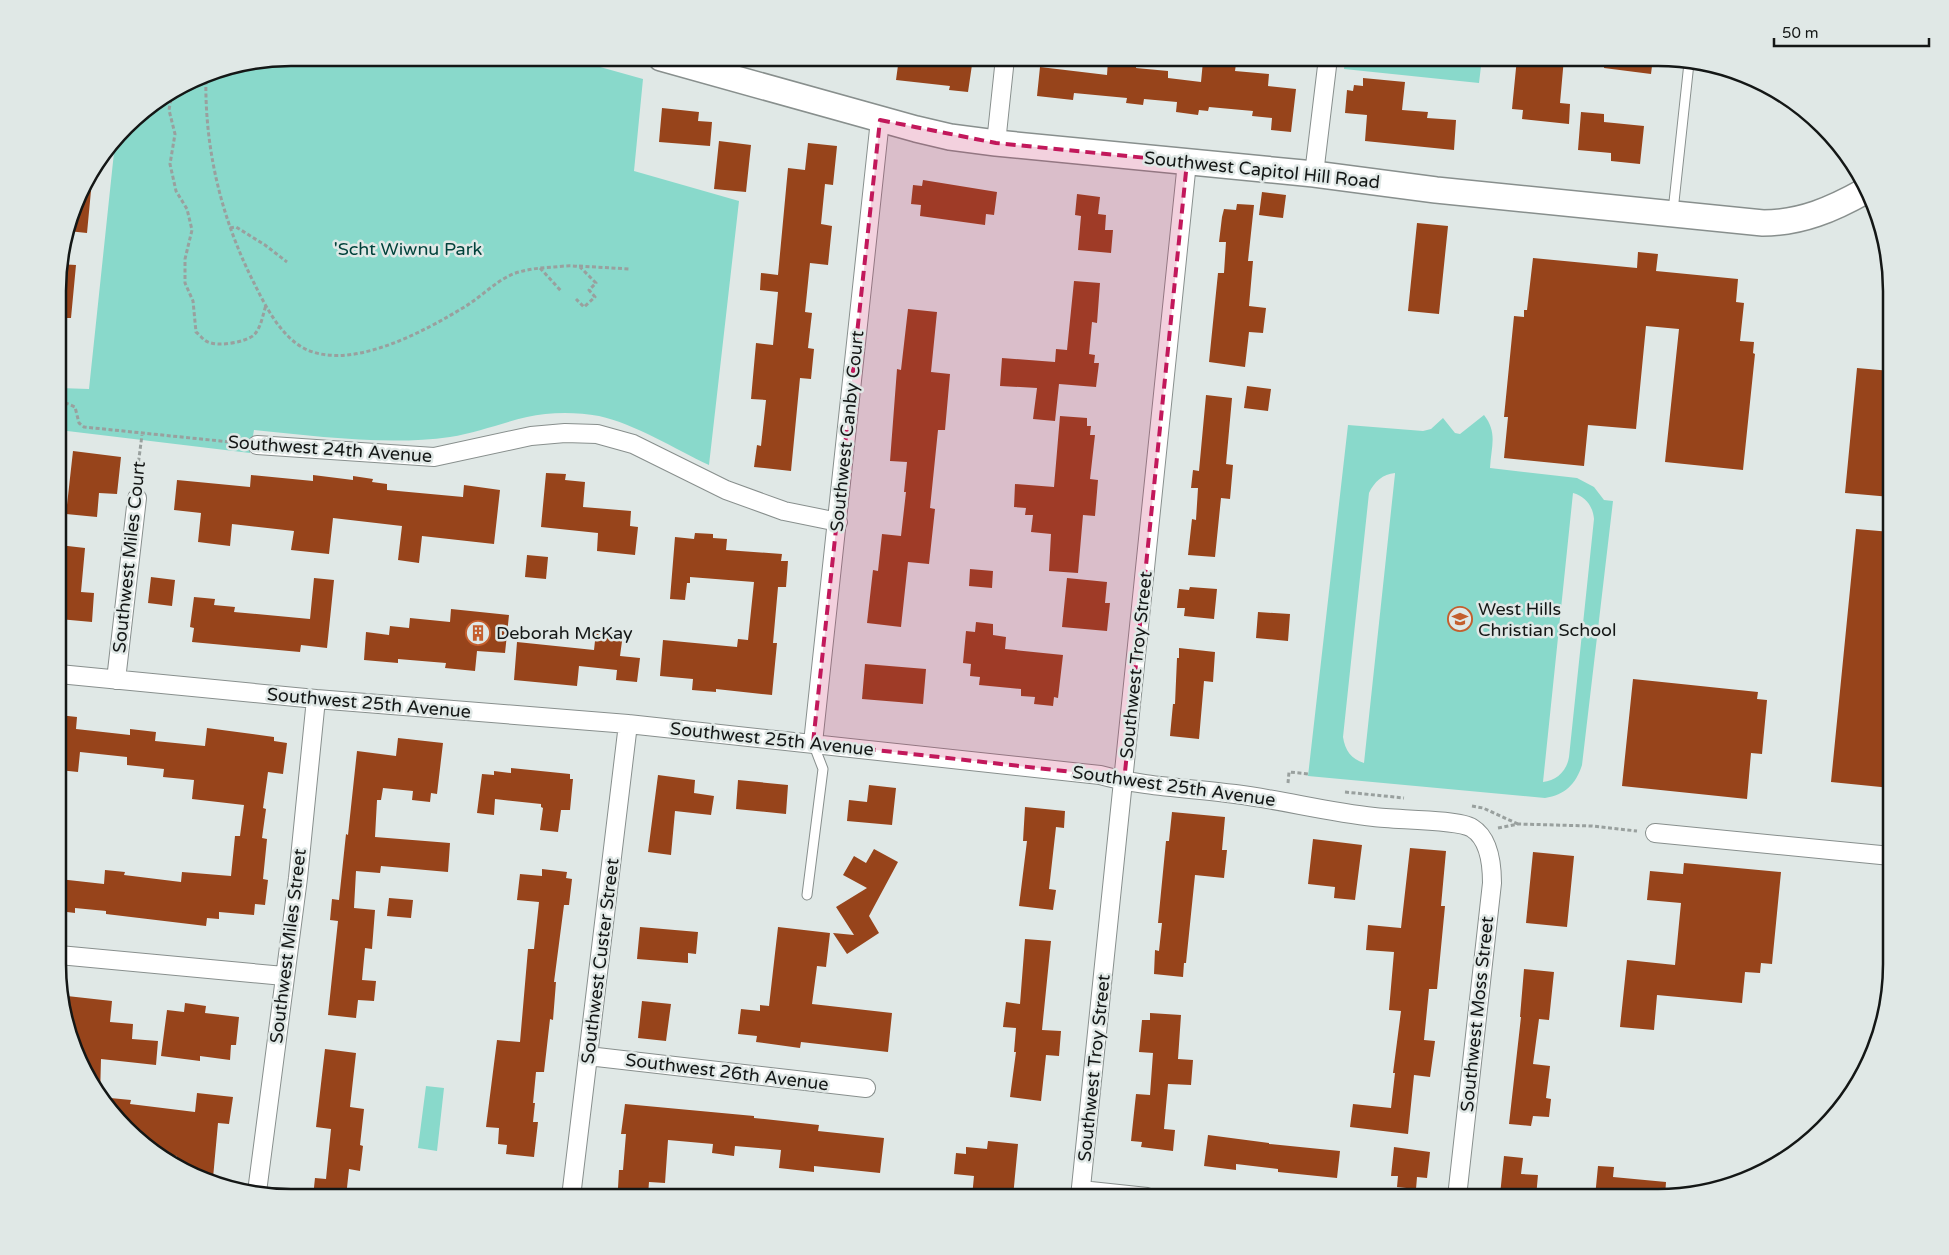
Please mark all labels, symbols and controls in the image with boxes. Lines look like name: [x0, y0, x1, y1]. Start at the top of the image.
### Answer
scale bar: [1774, 15, 1929, 47]
text: 50 m: [1782, 24, 1819, 42]
street label: Southwest Capitol Hill Road: [1143, 147, 1381, 193]
park label: 'Scht Wiwnu Park: [334, 238, 483, 260]
street label: Southwest Canby Court: [825, 329, 869, 533]
street label: Southwest 24th Avenue: [227, 431, 433, 467]
street label: Southwest Miles Court: [108, 460, 150, 654]
street label: Southwest Troy Street: [1115, 570, 1157, 760]
place label: West Hills Christian School: [1478, 598, 1617, 641]
school or university icon: West Hills Christian School: [1447, 606, 1473, 632]
building icon: Deborah McKay: [465, 620, 491, 646]
place label: Deborah McKay: [496, 622, 633, 644]
street label: Southwest 25th Avenue: [266, 683, 472, 723]
street label: Southwest 25th Avenue: [669, 717, 875, 761]
street label: Southwest 25th Avenue: [1071, 761, 1277, 811]
street label: Southwest Miles Street: [265, 847, 311, 1045]
street label: Southwest Custer Street: [576, 857, 624, 1065]
street label: Southwest Moss Street: [1456, 915, 1498, 1113]
street label: Southwest Troy Street: [1073, 973, 1115, 1163]
street label: Southwest 26th Avenue: [624, 1049, 830, 1095]

